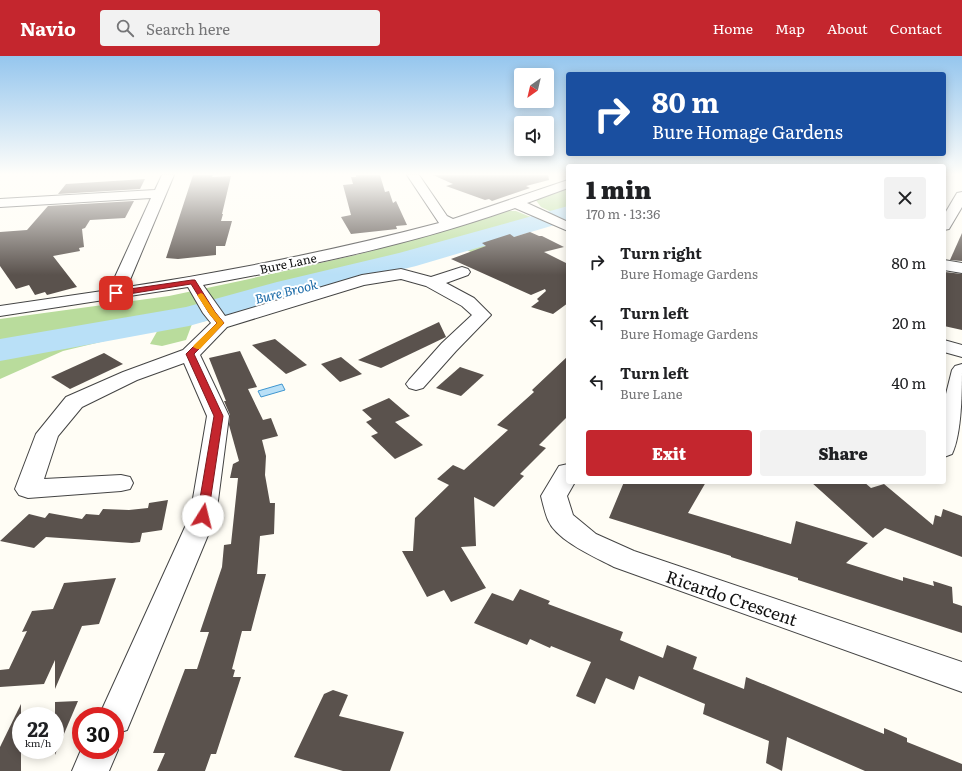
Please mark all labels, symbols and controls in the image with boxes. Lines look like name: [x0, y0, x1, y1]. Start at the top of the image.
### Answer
search box: [100, 10, 380, 46]
text: Navio: [20, 14, 76, 42]
icon: search: [114, 17, 136, 39]
text: Search here: [146, 17, 230, 40]
text: Home: [713, 18, 753, 38]
text: Map: [775, 18, 805, 38]
text: About: [827, 18, 868, 38]
text: Contact: [890, 18, 942, 38]
north arrow: [514, 68, 554, 108]
map controls: [514, 68, 554, 156]
text: 80 m: [652, 80, 719, 122]
icon: right: [586, 88, 638, 140]
button: sound: [514, 116, 554, 156]
text: Bure Homage Gardens: [652, 118, 843, 145]
text: 1 min: [586, 171, 651, 206]
button: close: [884, 177, 926, 219]
text: 170 m · 13:36: [586, 204, 660, 223]
text: Turn right: [620, 241, 702, 264]
street label: Bure Lane: [258, 248, 318, 278]
icon: right: [586, 251, 608, 273]
text: 80 m: [892, 251, 926, 274]
text: Bure Homage Gardens: [620, 264, 758, 283]
water label: Bure Brook: [253, 274, 320, 308]
pin: [99, 276, 133, 310]
icon: arrive: [105, 282, 127, 304]
text: Turn left: [620, 301, 689, 324]
icon: left: [586, 311, 608, 333]
text: 20 m: [892, 311, 926, 334]
text: Bure Homage Gardens: [620, 324, 758, 343]
text: Turn left: [620, 361, 689, 384]
icon: left: [586, 371, 608, 393]
text: 40 m: [892, 371, 926, 394]
text: Bure Lane: [620, 384, 683, 403]
button: Exit: [586, 430, 752, 476]
button: Share: [760, 430, 926, 476]
position arrow: [182, 495, 224, 537]
street label: Ricardo Crescent: [663, 563, 801, 631]
speed limit sign: 30: [72, 707, 124, 759]
text: 22: [27, 713, 49, 743]
text: km/h: [25, 735, 51, 750]

